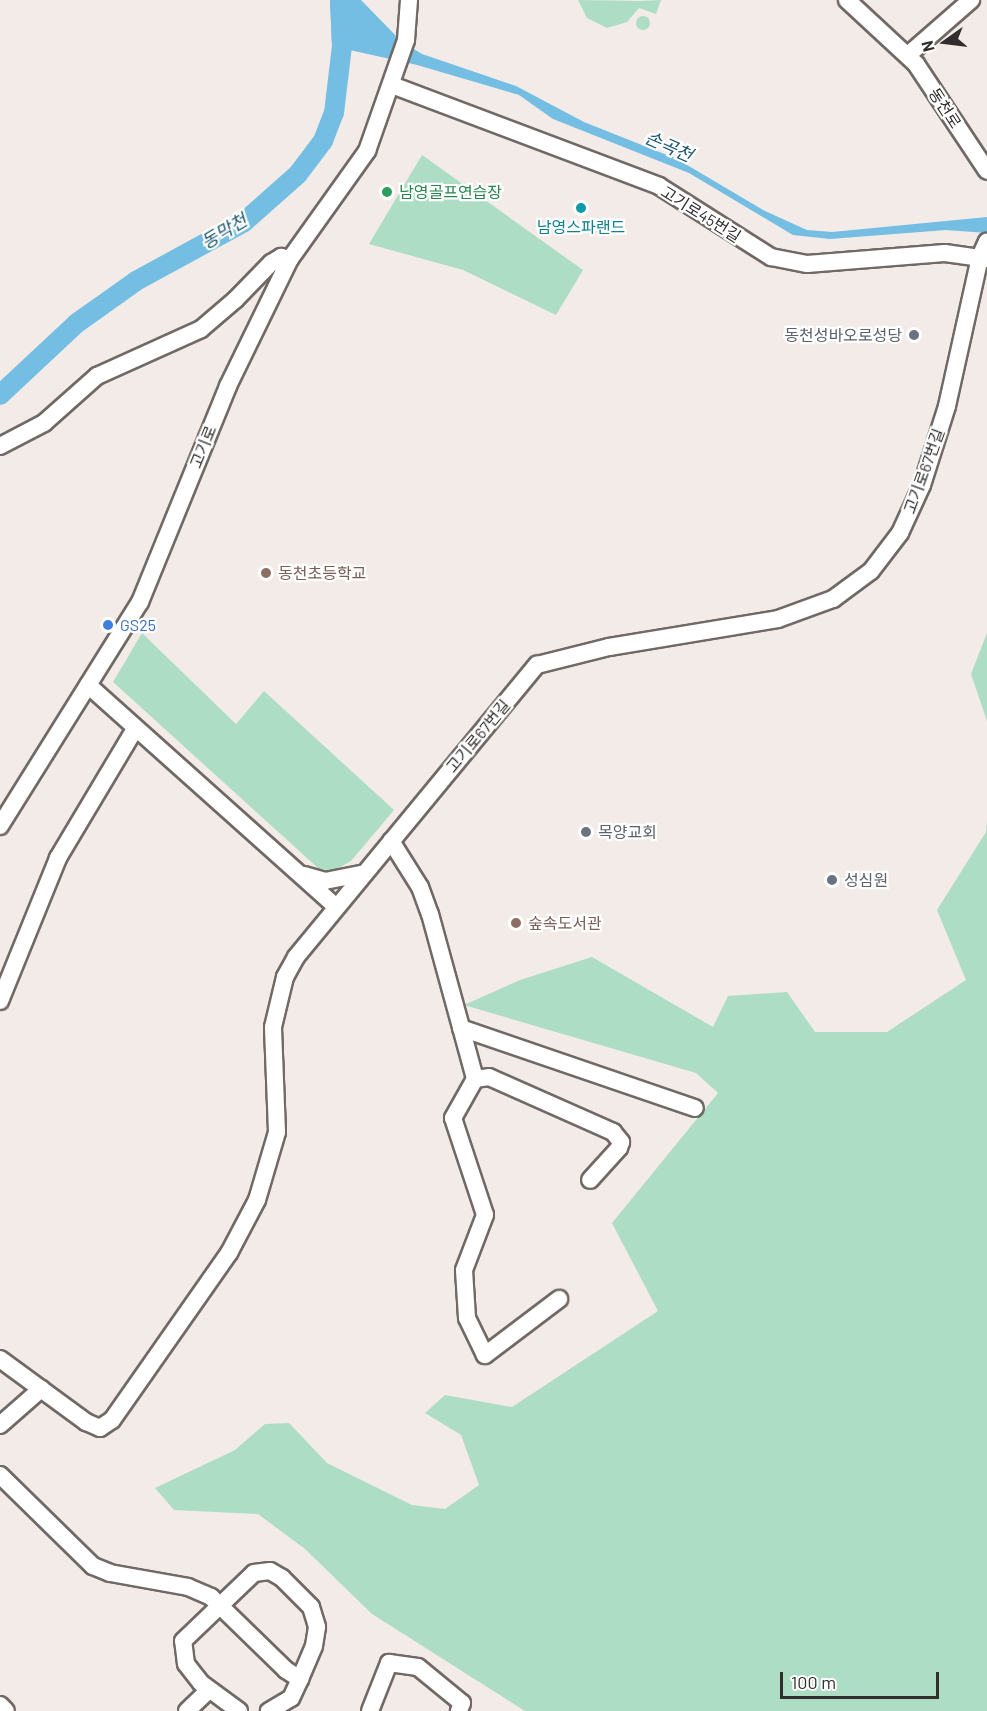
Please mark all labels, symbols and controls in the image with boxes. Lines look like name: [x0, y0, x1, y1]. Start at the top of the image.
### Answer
north arrow: [915, 12, 975, 72]
text: N: [917, 39, 938, 54]
street label: 동천로: [925, 84, 965, 132]
water label: 손곡천: [642, 126, 696, 166]
place label: 남영골프연습장: [399, 182, 502, 202]
street label: 고기로45번길: [657, 182, 745, 246]
marker: 남영골프연습장: [380, 185, 394, 199]
marker: 남영스파랜드: [574, 201, 588, 215]
water label: 동막천: [197, 209, 251, 253]
place label: 남영스파랜드: [537, 217, 625, 237]
place label: 동천성바오로성당: [784, 325, 902, 345]
marker: 동천성바오로성당: [907, 328, 921, 342]
street label: 고기로: [186, 423, 220, 471]
street label: 고기로67번길: [900, 426, 948, 516]
place label: 동천초등학교: [278, 563, 366, 583]
marker: 동천초등학교: [259, 566, 273, 580]
place label: GS25: [120, 615, 156, 635]
marker: GS25: [101, 618, 115, 632]
street label: 고기로67번길: [442, 696, 514, 776]
place label: 목양교회: [598, 822, 657, 842]
marker: 목양교회: [579, 825, 593, 839]
place label: 성심원: [844, 870, 888, 890]
marker: 성심원: [825, 873, 839, 887]
place label: 숲속도서관: [528, 913, 602, 933]
marker: 숲속도서관: [509, 916, 523, 930]
scale bar: [783, 1660, 942, 1698]
text: 100 m: [791, 1671, 836, 1693]

